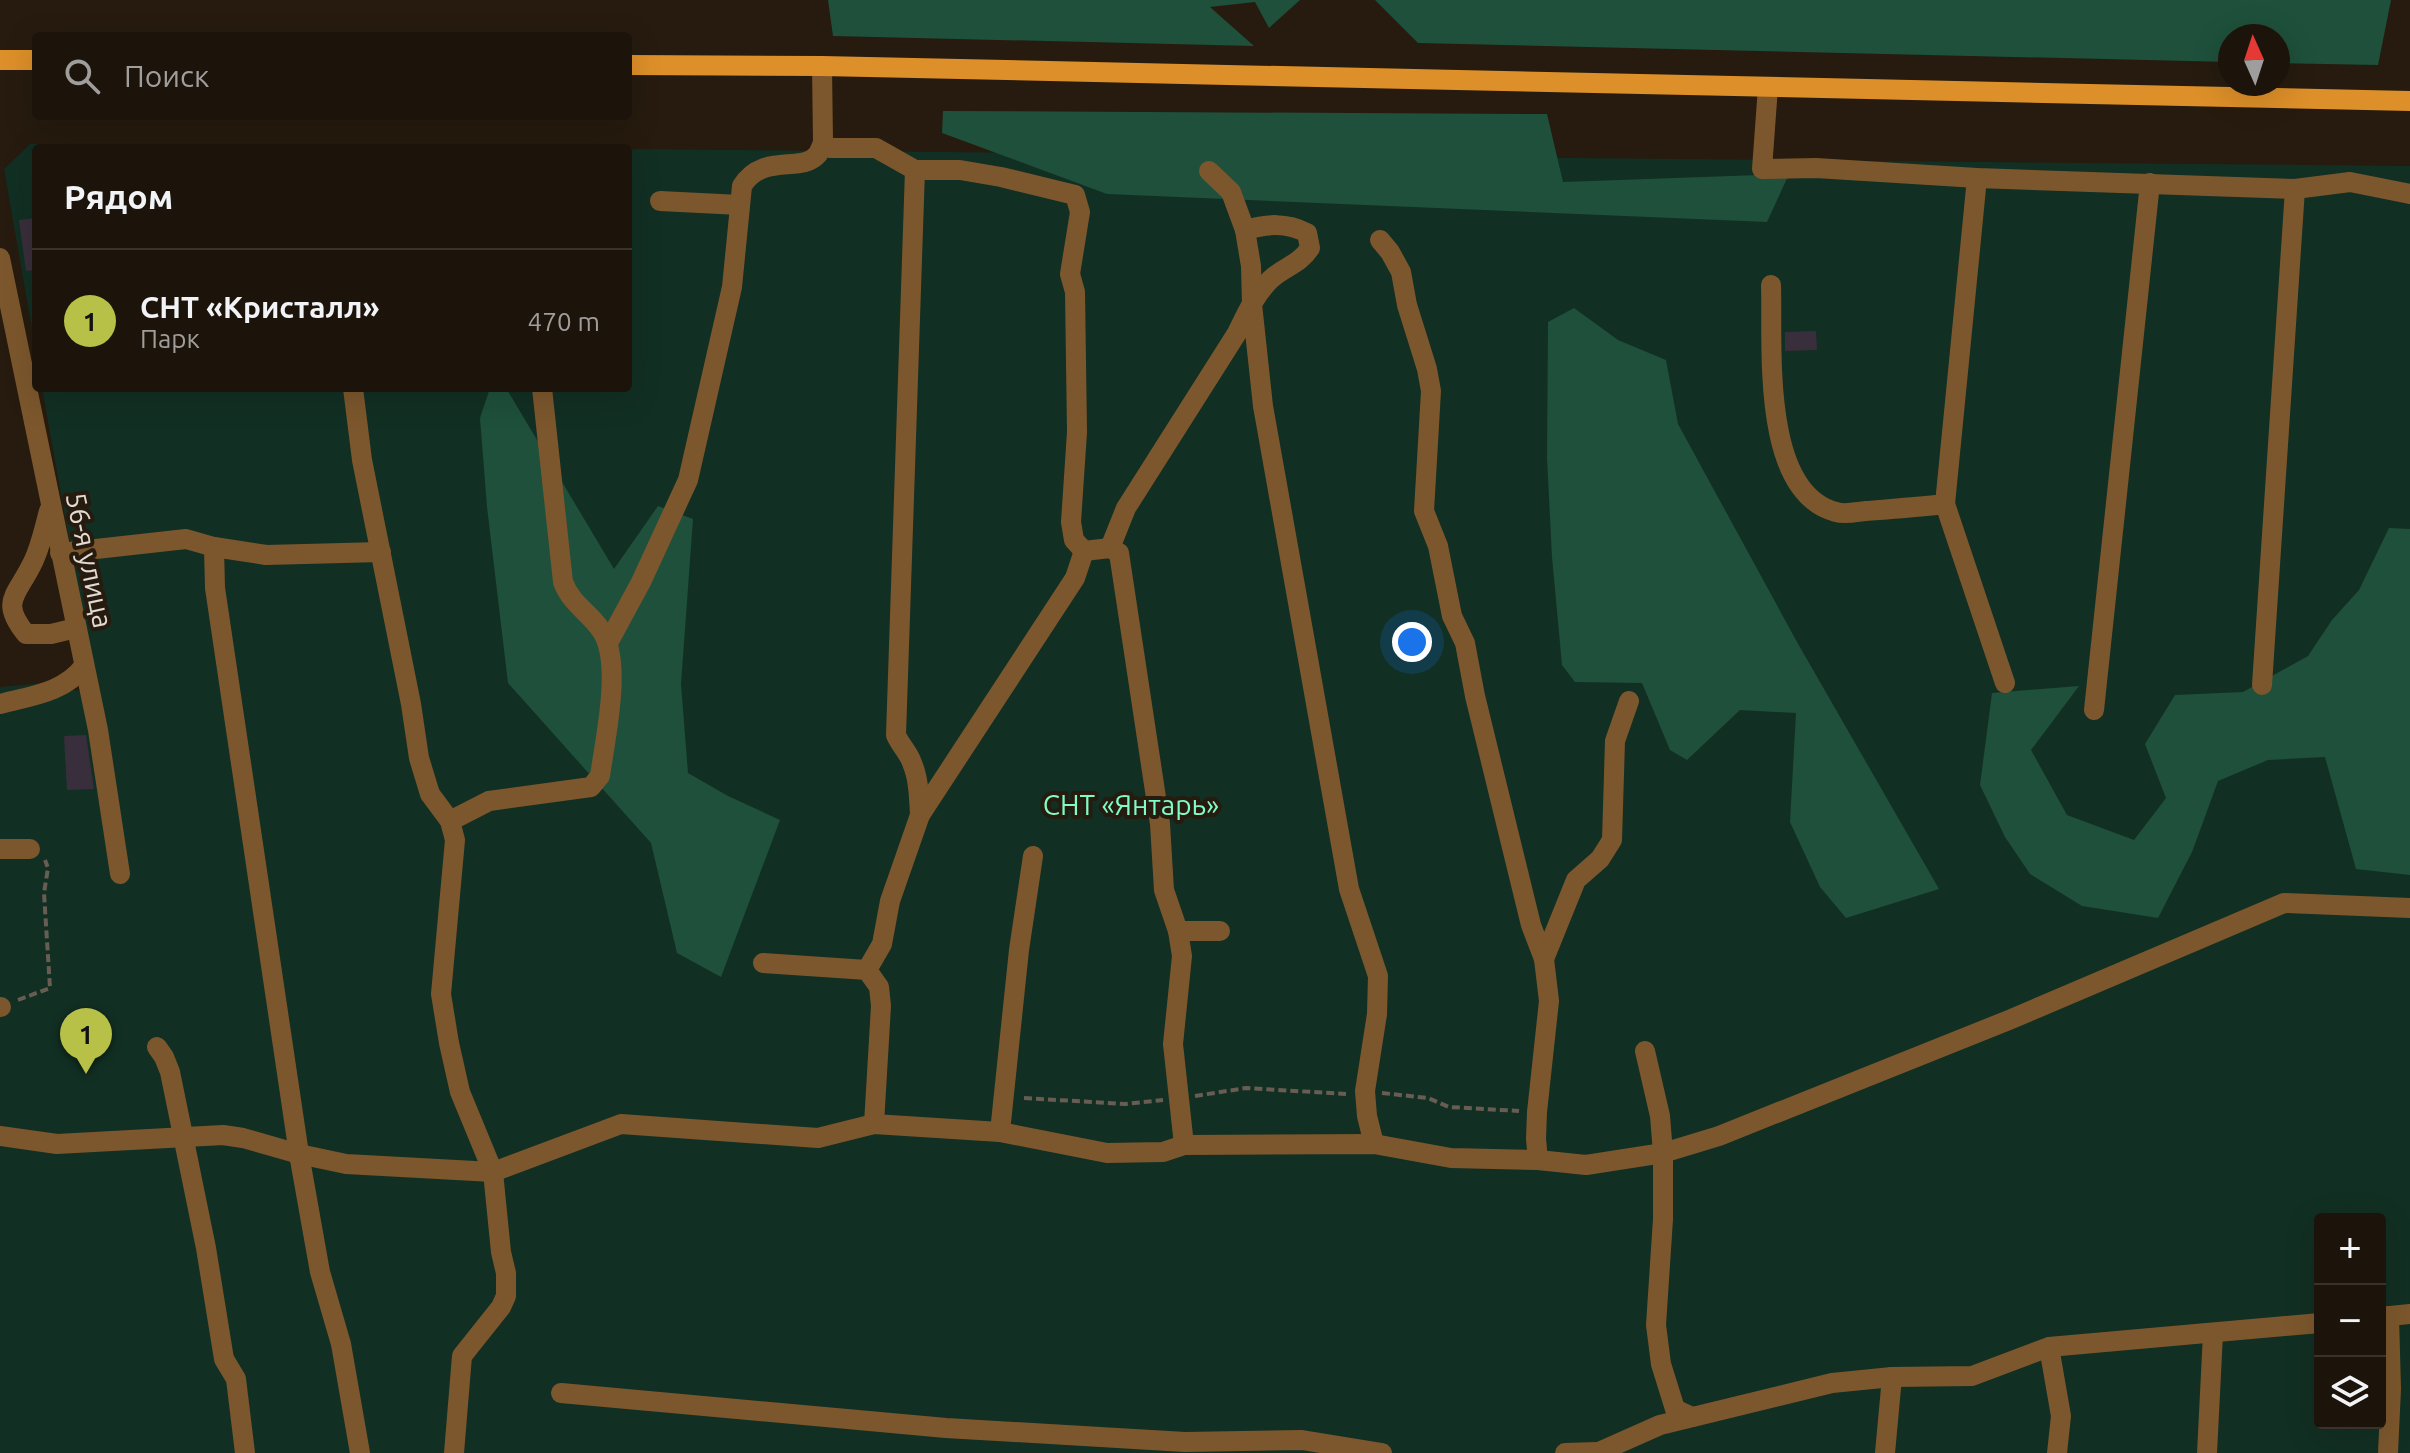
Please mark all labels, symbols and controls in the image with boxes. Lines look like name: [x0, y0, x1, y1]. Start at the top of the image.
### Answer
north arrow: [2218, 24, 2290, 96]
search box: [32, 32, 632, 120]
icon: search: [60, 54, 104, 98]
text: Поиск: [124, 59, 209, 93]
text: Рядом: [64, 177, 173, 215]
text: СНТ «Кристалл»: [140, 290, 380, 324]
text: 1: [83, 307, 97, 336]
text: 470 m: [528, 307, 600, 336]
text: Парк: [140, 324, 200, 353]
street label: 56-я улица: [61, 489, 119, 631]
your location: [1392, 622, 1432, 662]
park label: СНТ «Янтарь»: [1043, 789, 1219, 820]
pin: 1: [60, 1008, 112, 1074]
map controls: [2314, 1213, 2386, 1429]
button: +: [2314, 1213, 2386, 1285]
button: −: [2314, 1285, 2386, 1357]
button: layers: [2314, 1357, 2386, 1429]

